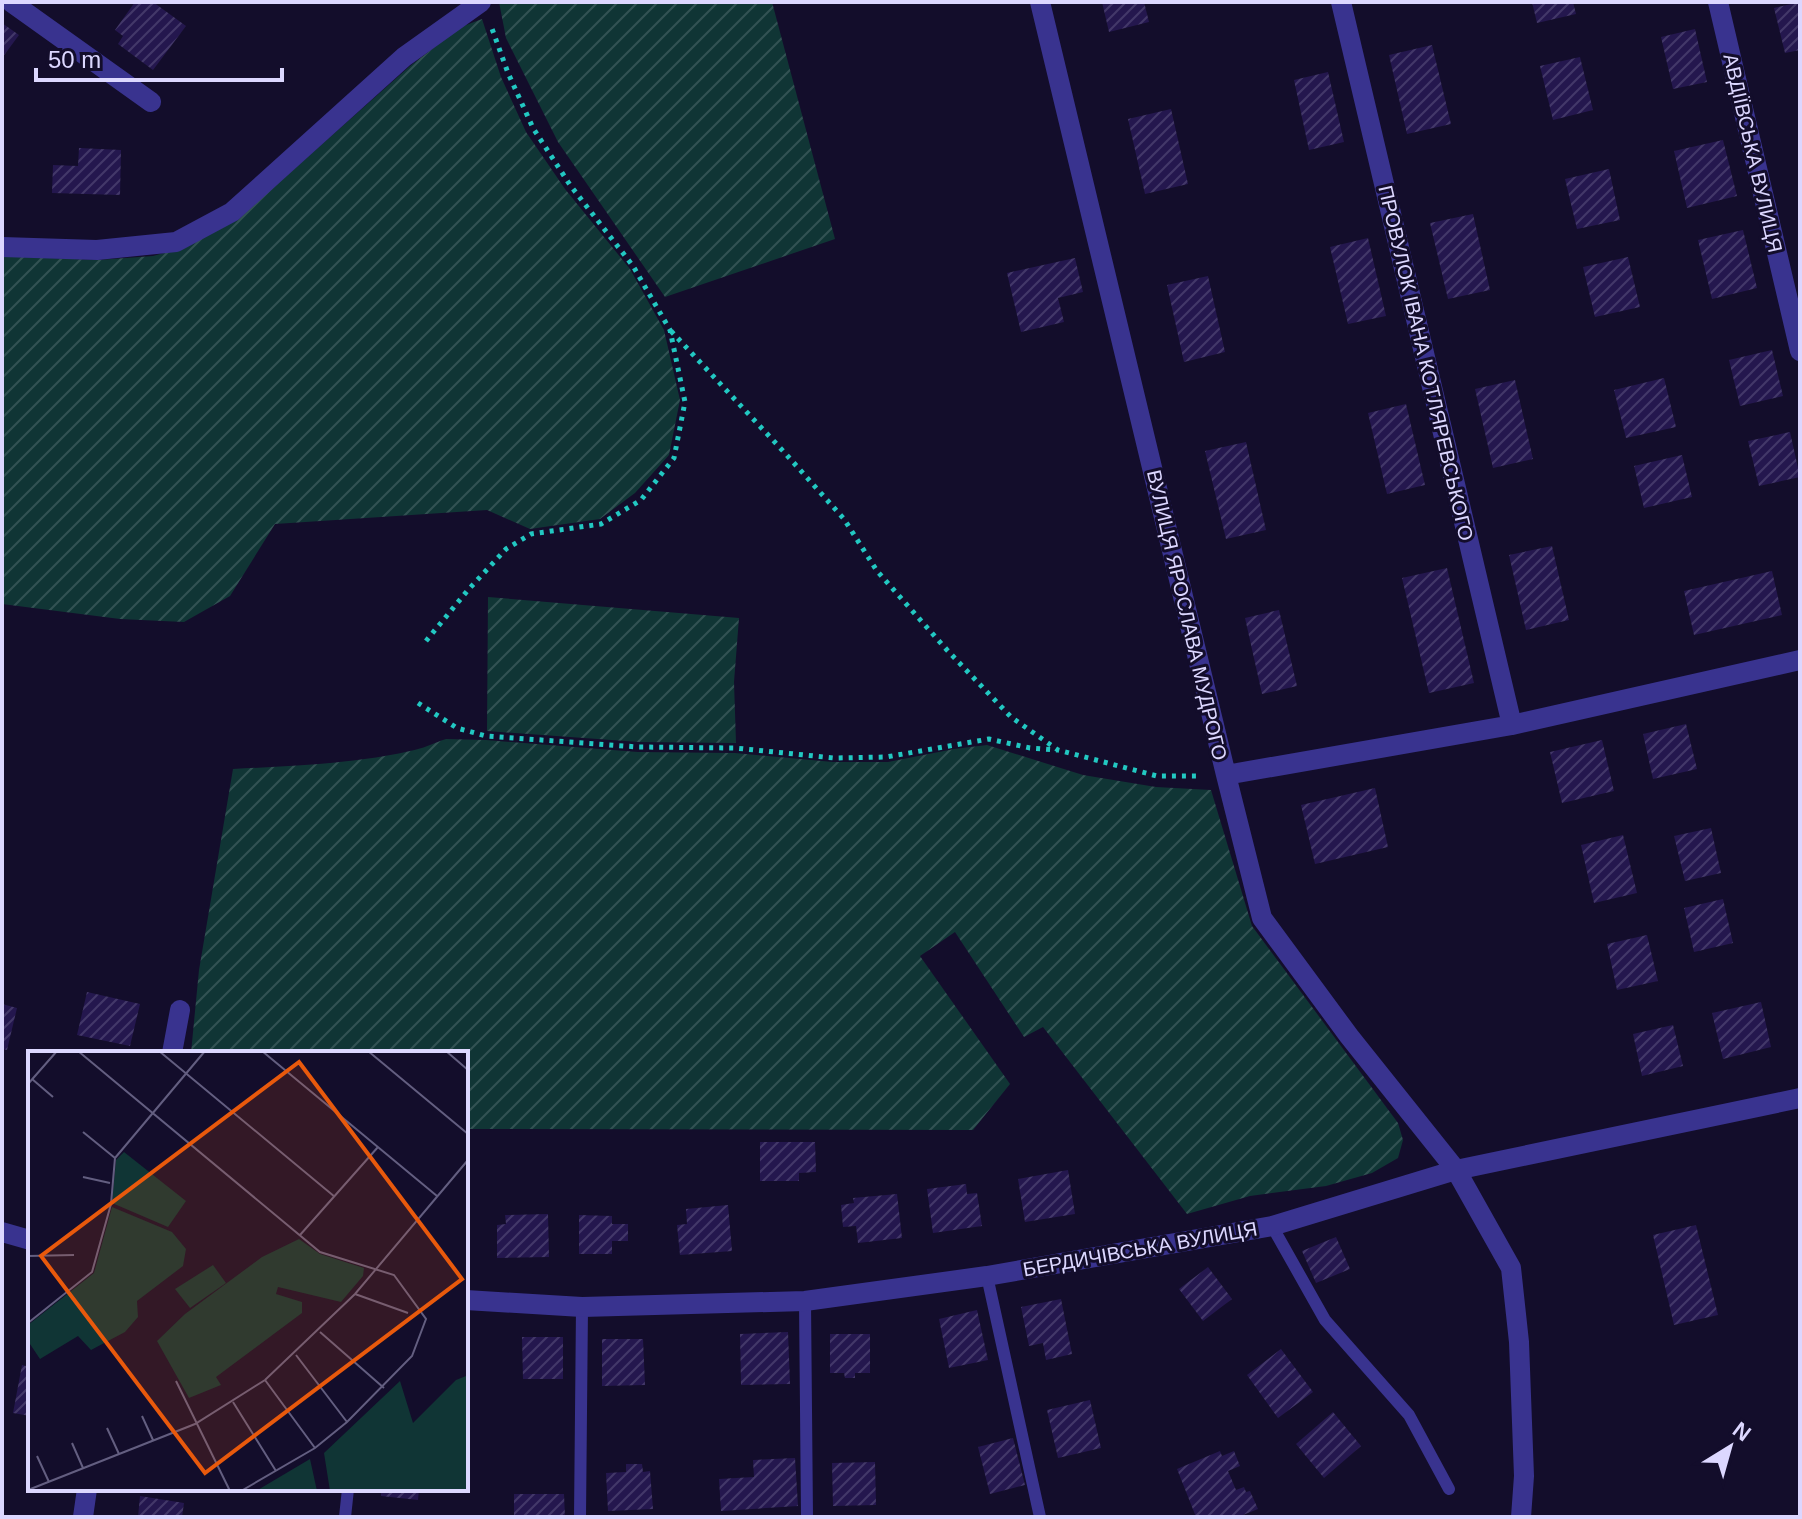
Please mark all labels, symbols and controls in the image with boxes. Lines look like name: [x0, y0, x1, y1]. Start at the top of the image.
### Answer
scale bar: [36, 32, 282, 82]
text: 50 m: [48, 46, 101, 73]
street label: АВДІЇВСЬКА ВУЛИЦЯ: [1719, 52, 1787, 254]
street label: ПРОВУЛОК ІВАНА КОТЛЯРЕВСЬКОГО: [1374, 183, 1478, 543]
street label: ВУЛИЦЯ ЯРОСЛАВА МУДРОГО: [1143, 468, 1231, 762]
inset map: [28, 1051, 468, 1491]
street label: БЕРДИЧІВСЬКА ВУЛИЦЯ: [1021, 1218, 1259, 1280]
north arrow: [1690, 1407, 1770, 1487]
text: N: [1728, 1417, 1756, 1446]

